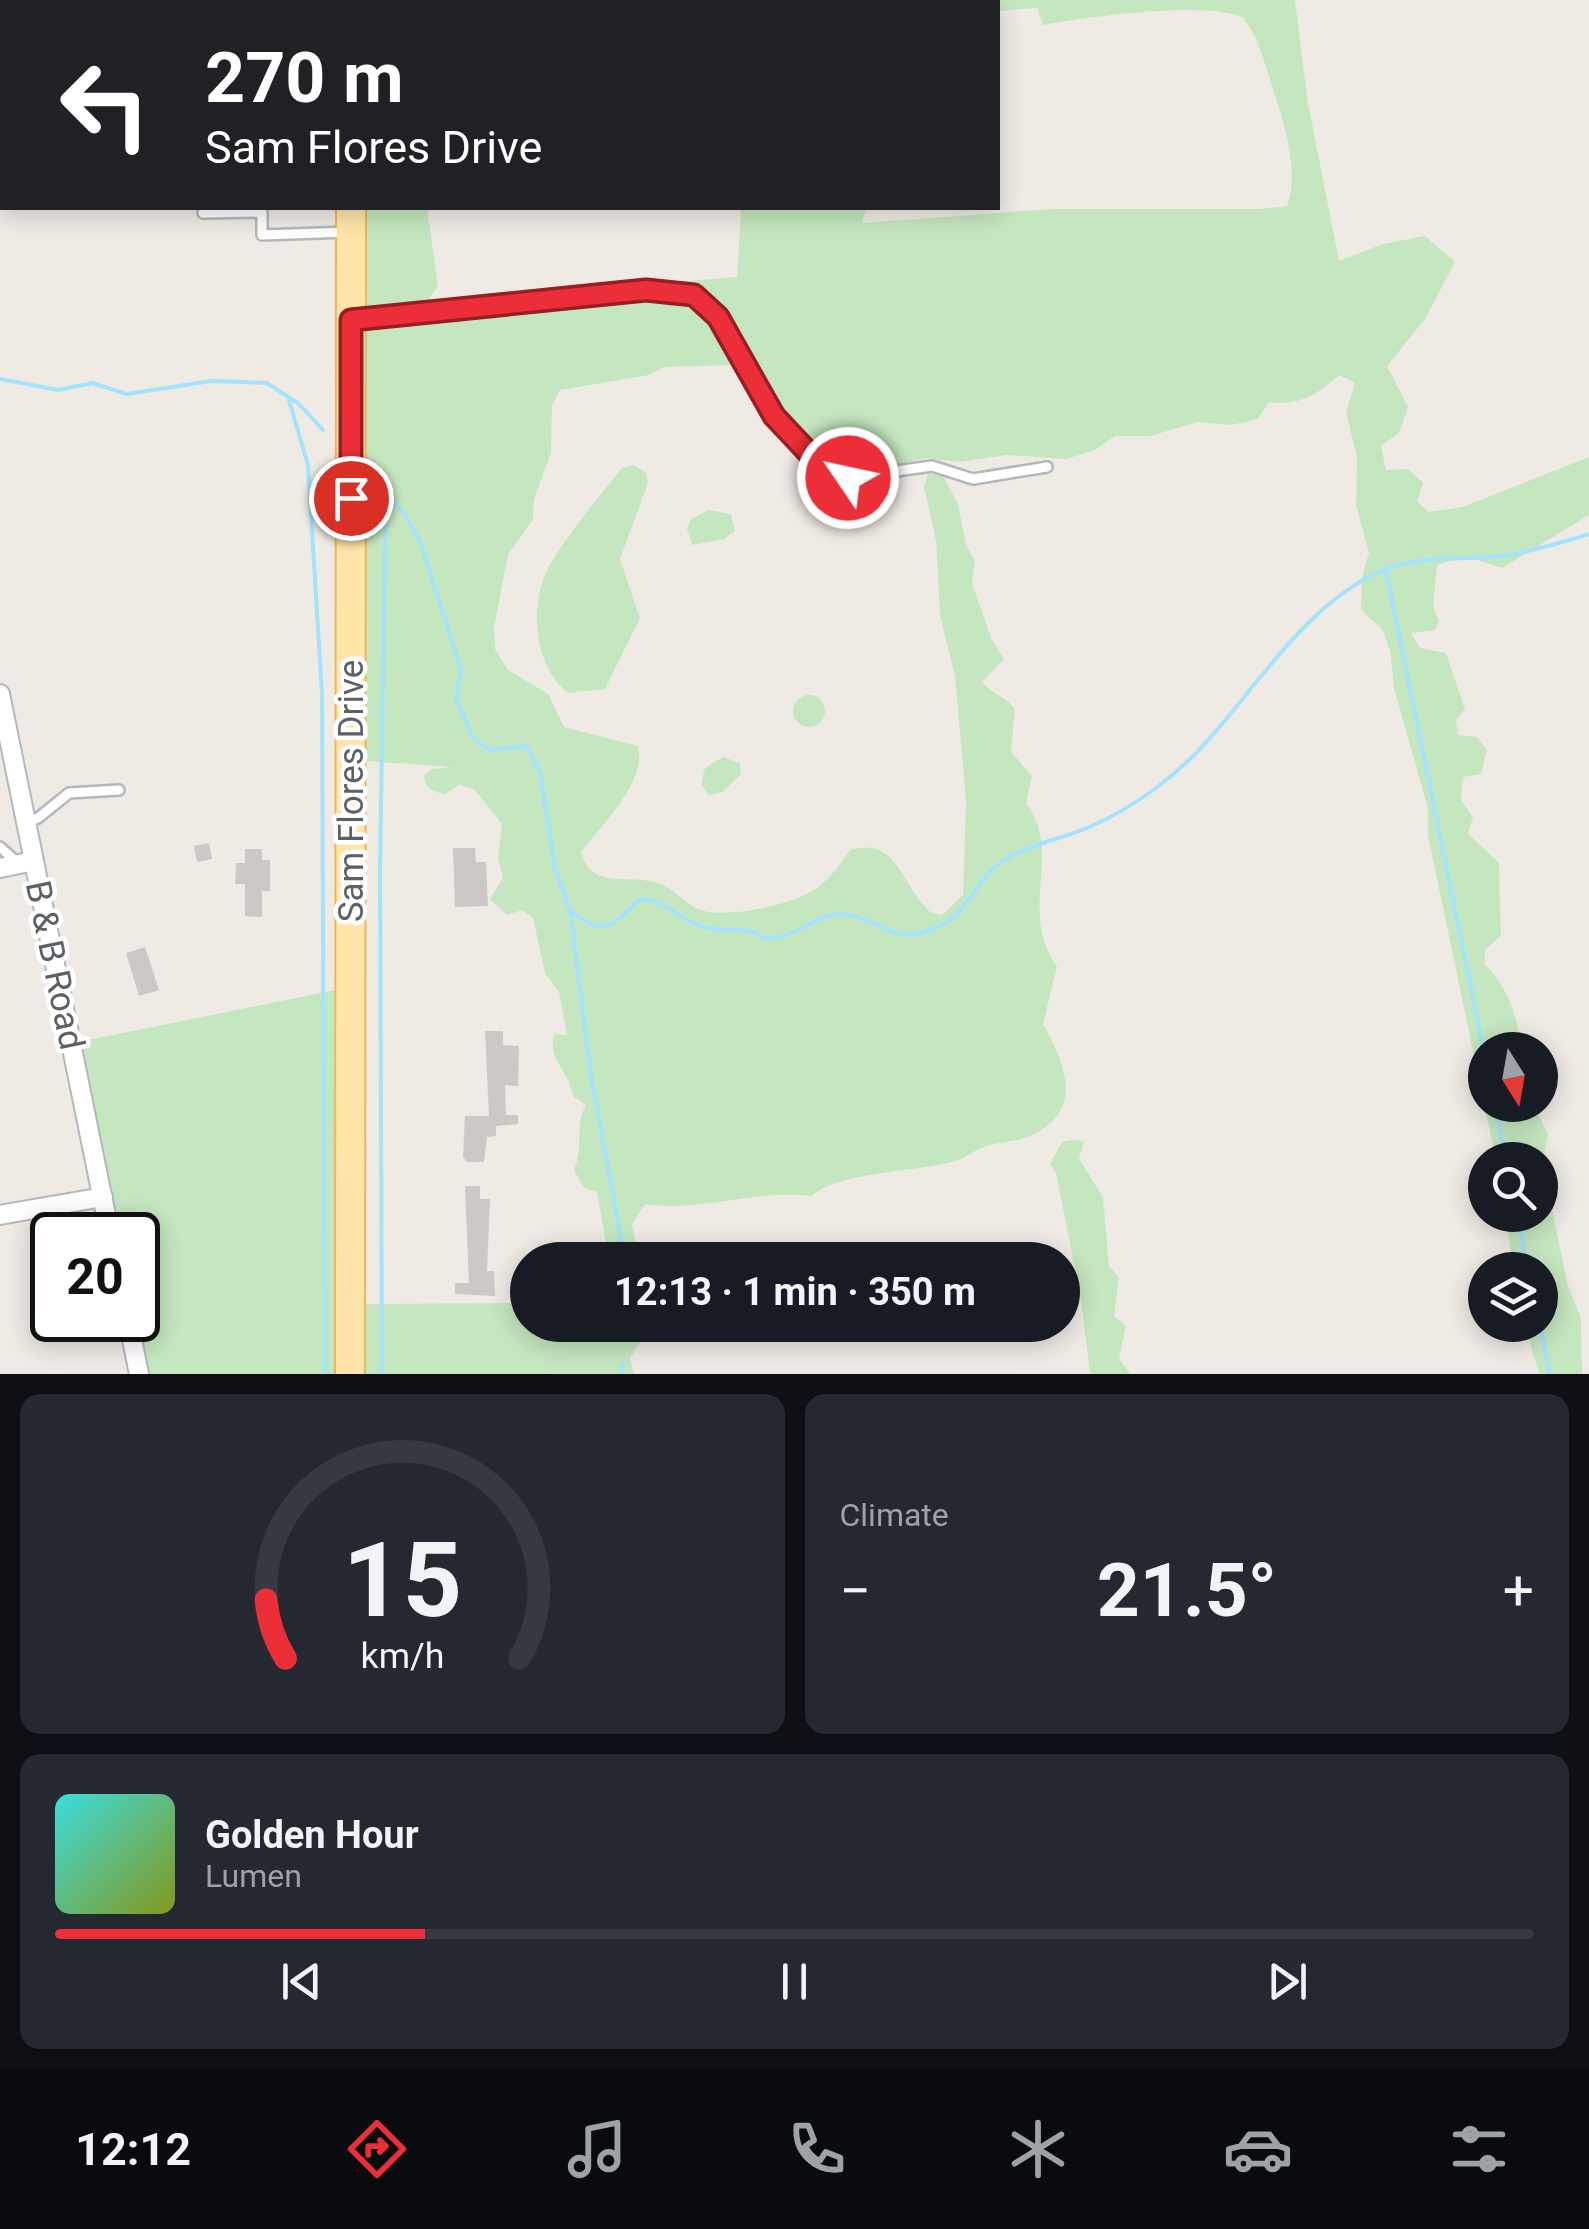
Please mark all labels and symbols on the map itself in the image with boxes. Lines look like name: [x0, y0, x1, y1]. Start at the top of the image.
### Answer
position arrow: [796, 426, 900, 530]
pin: [309, 456, 394, 541]
street label: Sam Flores Drive: [331, 660, 372, 922]
street label: B & B Road: [17, 877, 92, 1053]
north arrow: [1468, 1032, 1558, 1122]
speed limit sign: 20: [30, 1212, 160, 1342]

